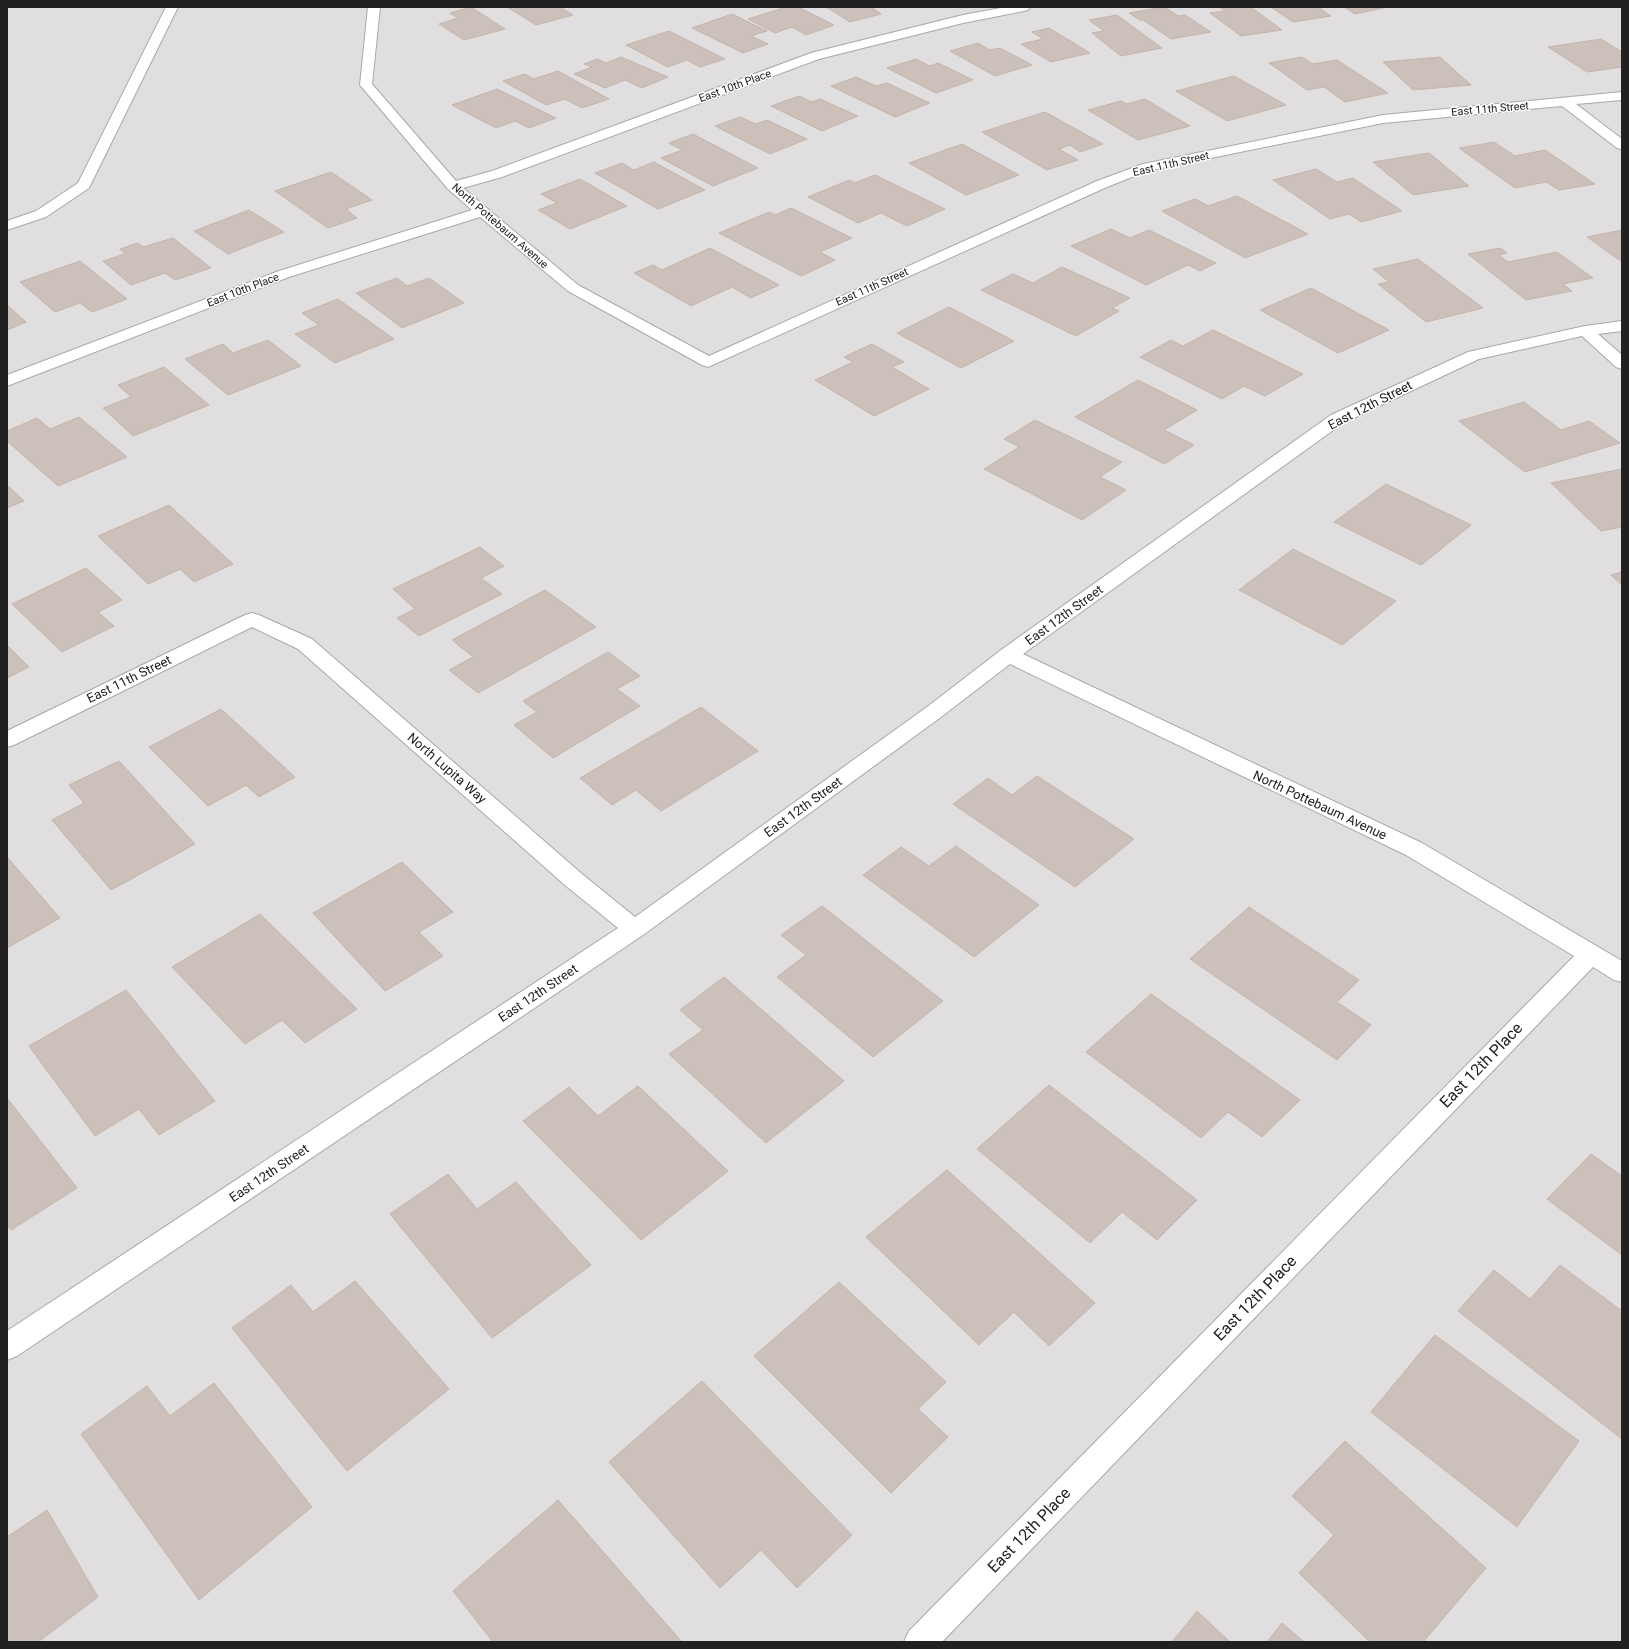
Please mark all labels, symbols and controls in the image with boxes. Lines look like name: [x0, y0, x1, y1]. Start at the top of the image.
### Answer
street label: East 10th Place: [697, 67, 773, 105]
street label: East 11th Street: [1451, 99, 1530, 119]
street label: East 11th Street: [1132, 149, 1211, 179]
street label: North Pottebaum Avenue: [449, 181, 551, 271]
street label: East 11th Street: [834, 265, 911, 309]
street label: East 10th Place: [205, 270, 281, 310]
street label: East 12th Street: [1326, 377, 1414, 433]
street label: East 12th Street: [1022, 582, 1106, 648]
street label: East 11th Street: [84, 652, 174, 706]
street label: North Lupita Way: [405, 730, 489, 806]
street label: North Pottebaum Avenue: [1251, 767, 1389, 843]
street label: East 12th Street: [761, 774, 845, 840]
street label: East 12th Street: [496, 961, 580, 1025]
street label: East 12th Place: [1436, 1019, 1526, 1111]
street label: East 12th Street: [227, 1141, 311, 1205]
street label: East 12th Place: [1210, 1252, 1300, 1344]
street label: East 12th Place: [984, 1484, 1074, 1576]

